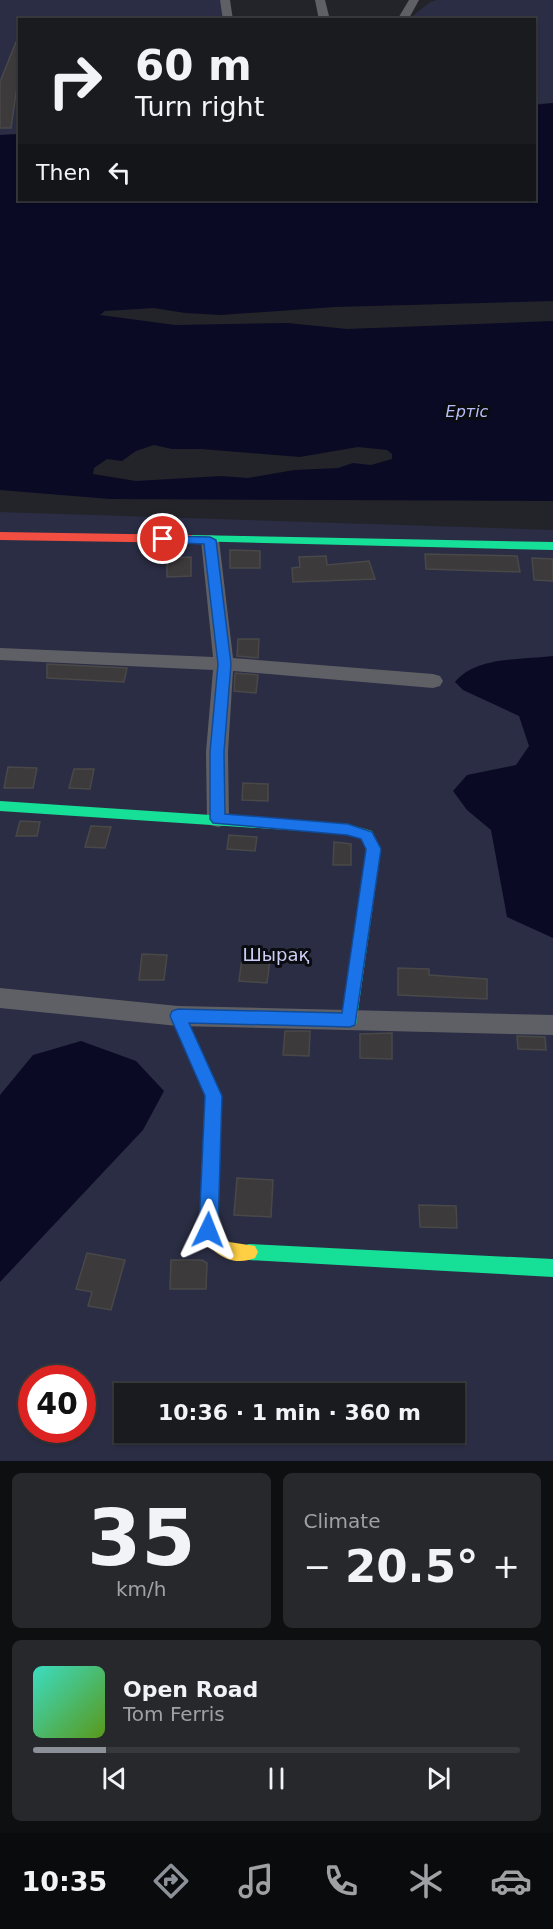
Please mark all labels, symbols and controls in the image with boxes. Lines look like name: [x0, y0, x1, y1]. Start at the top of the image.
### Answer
text: 60 m: [135, 41, 252, 90]
icon: right: [36, 42, 114, 120]
text: Turn right: [135, 91, 264, 122]
icon: left: [103, 156, 136, 189]
text: Then: [36, 160, 91, 185]
water label: Ертіс: [446, 402, 489, 421]
pin: [137, 513, 188, 564]
icon: arrive: [146, 522, 179, 555]
park label: Шырақ: [243, 944, 310, 965]
position arrow: [176, 1198, 240, 1262]
speed limit sign: 40: [18, 1365, 96, 1443]
text: 10:36 · 1 min · 360 m: [158, 1400, 421, 1425]
text: 35: [87, 1493, 196, 1583]
text: Climate: [304, 1509, 380, 1533]
text: 20.5°: [345, 1540, 479, 1593]
text: −: [304, 1547, 331, 1586]
text: +: [492, 1547, 520, 1586]
text: km/h: [116, 1577, 166, 1601]
text: Open Road: [123, 1677, 258, 1702]
text: Tom Ferris: [123, 1702, 225, 1726]
icon: previous: [98, 1762, 131, 1795]
icon: pause: [260, 1762, 293, 1795]
icon: next: [422, 1762, 455, 1795]
icon: directions: [150, 1860, 192, 1902]
icon: music: [235, 1860, 277, 1902]
icon: phone: [320, 1860, 362, 1902]
icon: climate: [405, 1860, 447, 1902]
icon: car: [490, 1860, 532, 1902]
text: 10:35: [21, 1866, 107, 1897]

